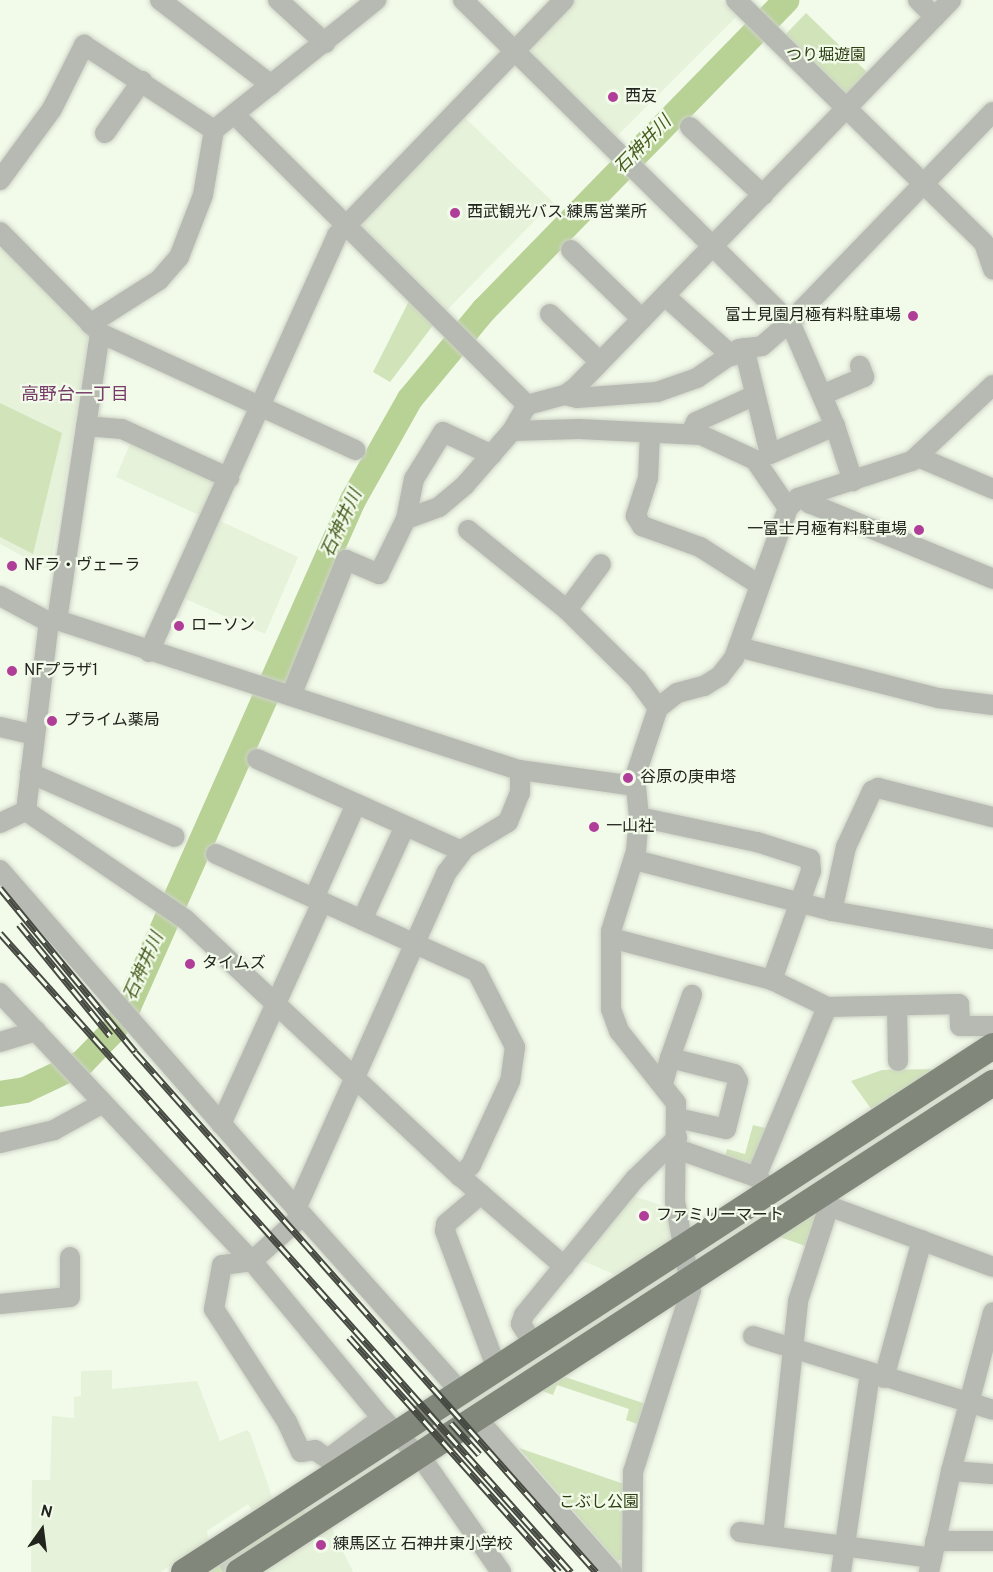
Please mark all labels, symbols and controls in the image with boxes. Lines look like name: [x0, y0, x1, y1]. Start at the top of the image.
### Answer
park label: つり堀遊園: [786, 46, 866, 66]
place label: 西友: [625, 87, 657, 107]
marker: 西友: [606, 90, 620, 104]
water label: 石神井川: [611, 113, 677, 179]
place label: 西武観光バス 練馬営業所: [467, 203, 647, 223]
marker: 西武観光バス 練馬営業所: [448, 206, 462, 220]
place label: 富士見園月極有料駐車場: [725, 306, 901, 326]
marker: 富士見園月極有料駐車場: [906, 309, 920, 323]
district label: 高野台一丁目: [21, 385, 129, 407]
water label: 石神井川: [318, 487, 368, 561]
place label: 一富士月極有料駐車場: [747, 520, 907, 540]
marker: 一富士月極有料駐車場: [912, 523, 926, 537]
place label: NFラ・ヴェーラ: [24, 556, 140, 576]
marker: NFラ・ヴェーラ: [5, 559, 19, 573]
place label: ローソン: [191, 616, 255, 636]
marker: ローソン: [172, 619, 186, 633]
place label: NFプラザ1: [24, 661, 98, 681]
marker: NFプラザ1: [5, 664, 19, 678]
place label: プライム薬局: [64, 711, 160, 731]
marker: プライム薬局: [45, 714, 59, 728]
place label: 谷原の庚申塔: [640, 768, 736, 788]
marker: 谷原の庚申塔: [621, 771, 635, 785]
place label: 一山社: [606, 817, 654, 837]
marker: 一山社: [587, 820, 601, 834]
water label: 石神井川: [120, 930, 170, 1004]
place label: タイムズ: [202, 954, 266, 974]
marker: タイムズ: [183, 957, 197, 971]
place label: ファミリーマート: [656, 1206, 784, 1226]
marker: ファミリーマート: [637, 1209, 651, 1223]
park label: こぶし公園: [559, 1493, 639, 1513]
north arrow: [12, 1500, 72, 1560]
text: N: [38, 1501, 54, 1524]
place label: 練馬区立 石神井東小学校: [333, 1535, 513, 1555]
marker: 練馬区立 石神井東小学校: [314, 1538, 328, 1552]

